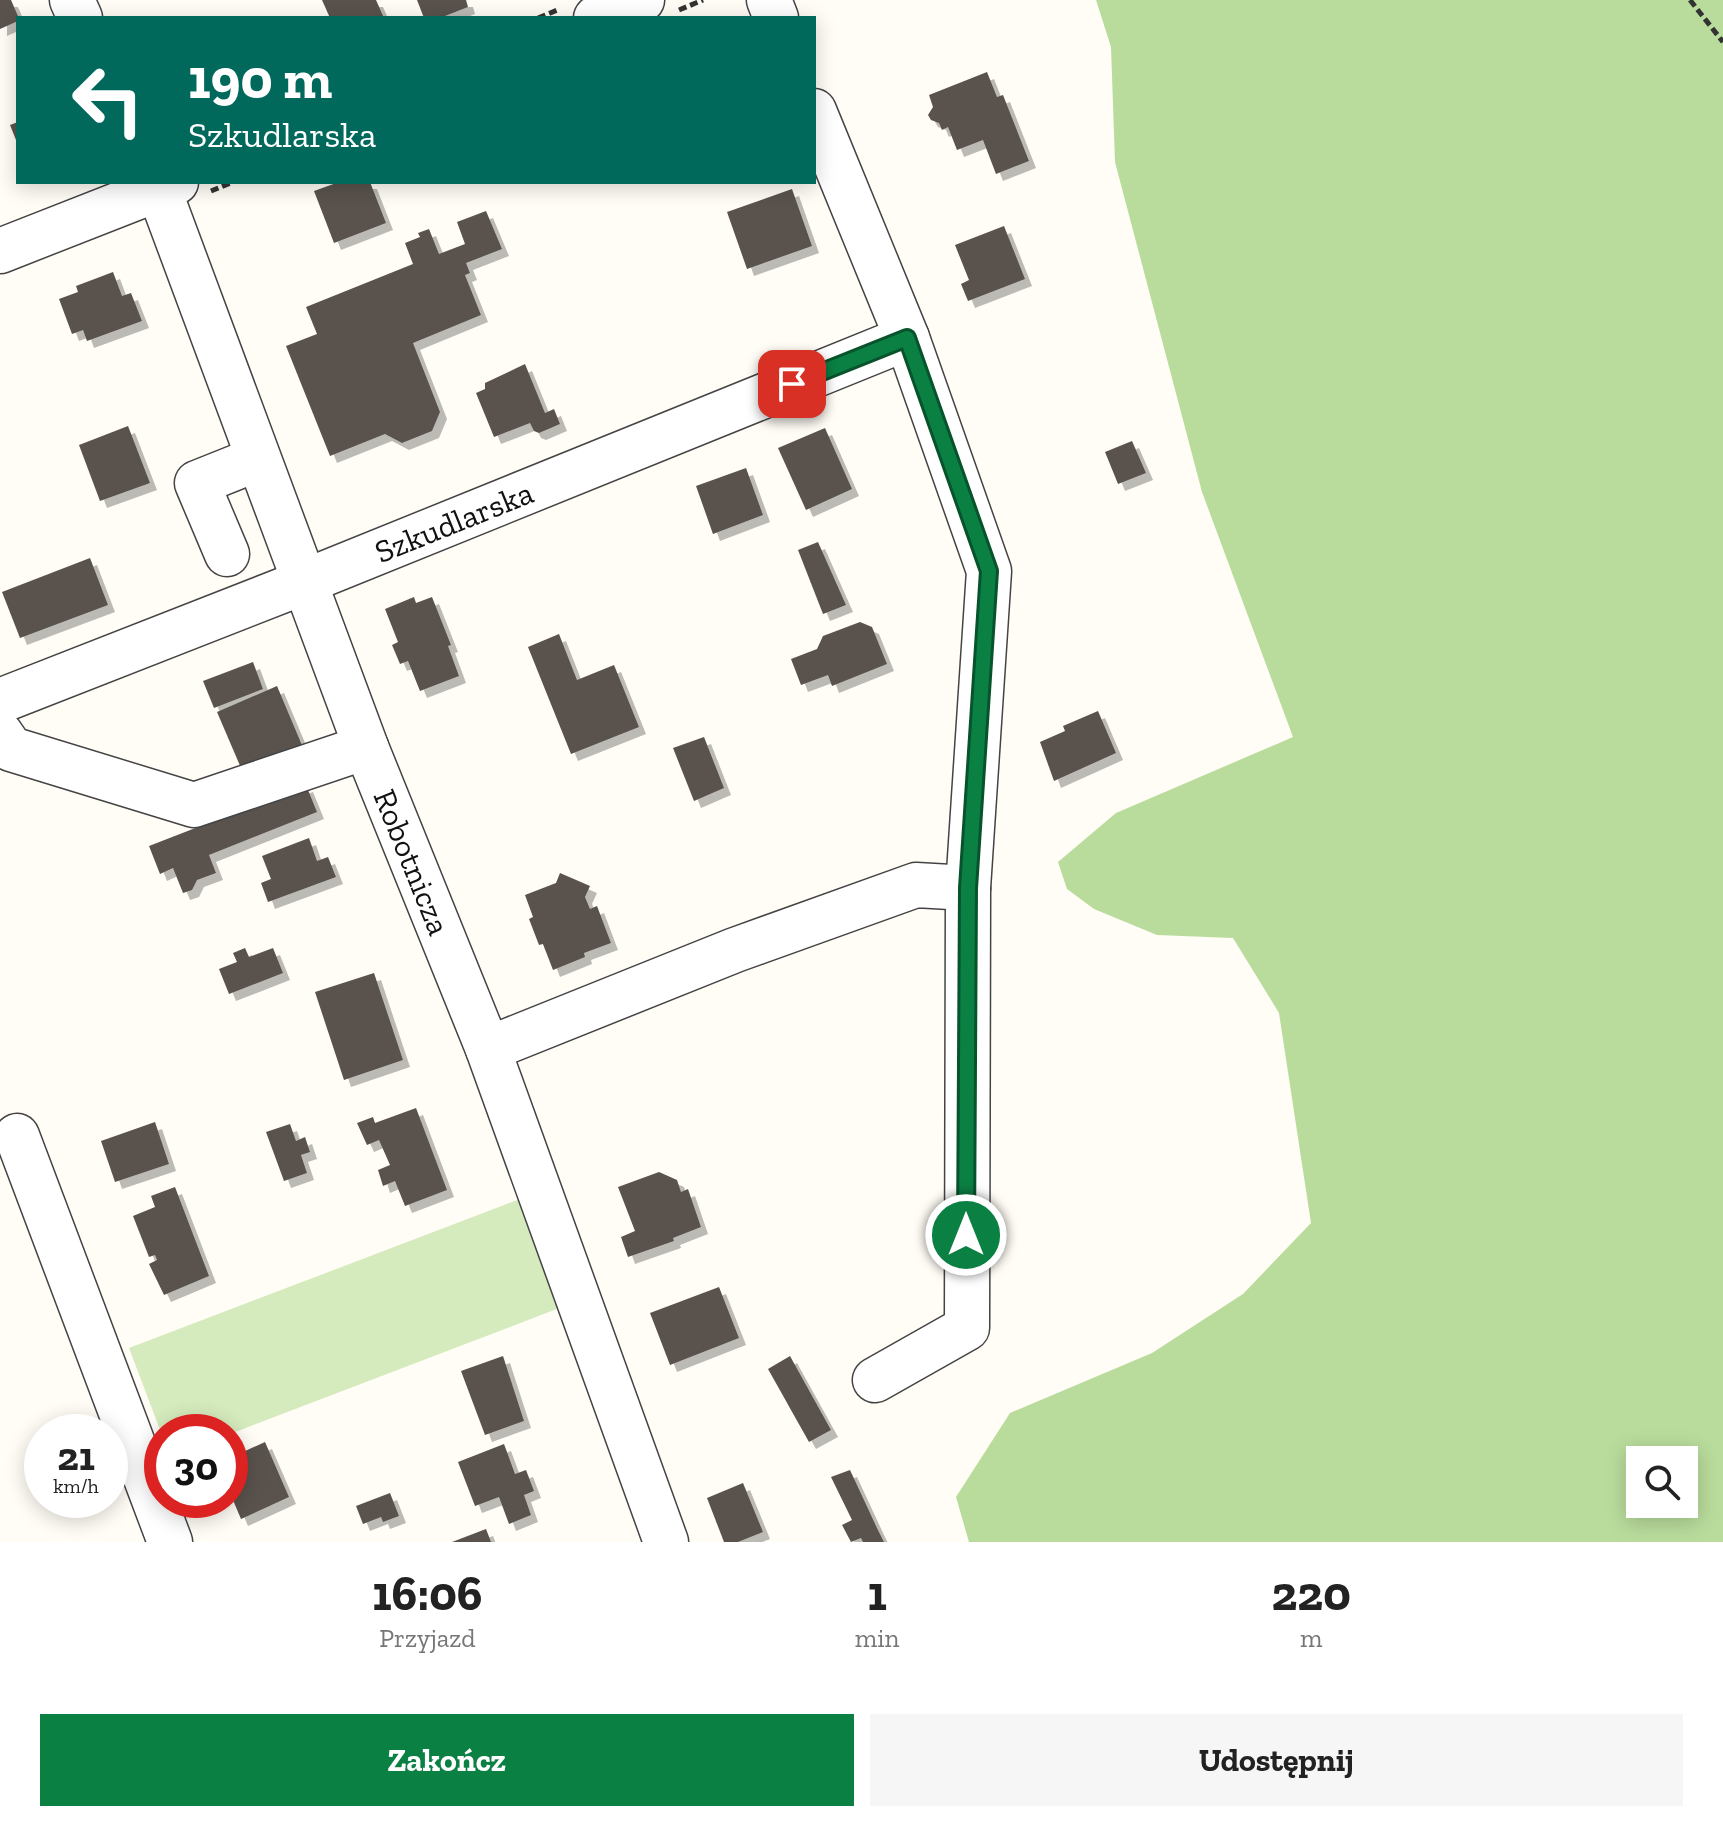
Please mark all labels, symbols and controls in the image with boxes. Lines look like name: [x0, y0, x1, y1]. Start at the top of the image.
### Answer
text: 190 m: [188, 45, 332, 112]
icon: left: [56, 48, 160, 152]
text: Szkudlarska: [188, 113, 376, 156]
pin: [758, 350, 826, 418]
icon: arrive: [770, 362, 814, 406]
street label: Szkudlarska: [369, 473, 539, 571]
street label: Robotnicza: [366, 784, 458, 940]
position arrow: [924, 1193, 1008, 1277]
speed limit sign: 30: [144, 1414, 248, 1518]
text: 21: [57, 1432, 95, 1480]
map controls: [1626, 1446, 1698, 1518]
button: search: [1626, 1446, 1698, 1518]
text: km/h: [53, 1474, 99, 1498]
text: 16:06: [372, 1565, 483, 1622]
text: 1: [867, 1565, 887, 1622]
text: 220: [1272, 1565, 1351, 1622]
text: Przyjazd: [379, 1622, 476, 1654]
text: min: [855, 1622, 899, 1654]
text: m: [1300, 1622, 1322, 1654]
button: Zakończ: [40, 1714, 854, 1806]
button: Udostępnij: [870, 1714, 1683, 1806]

